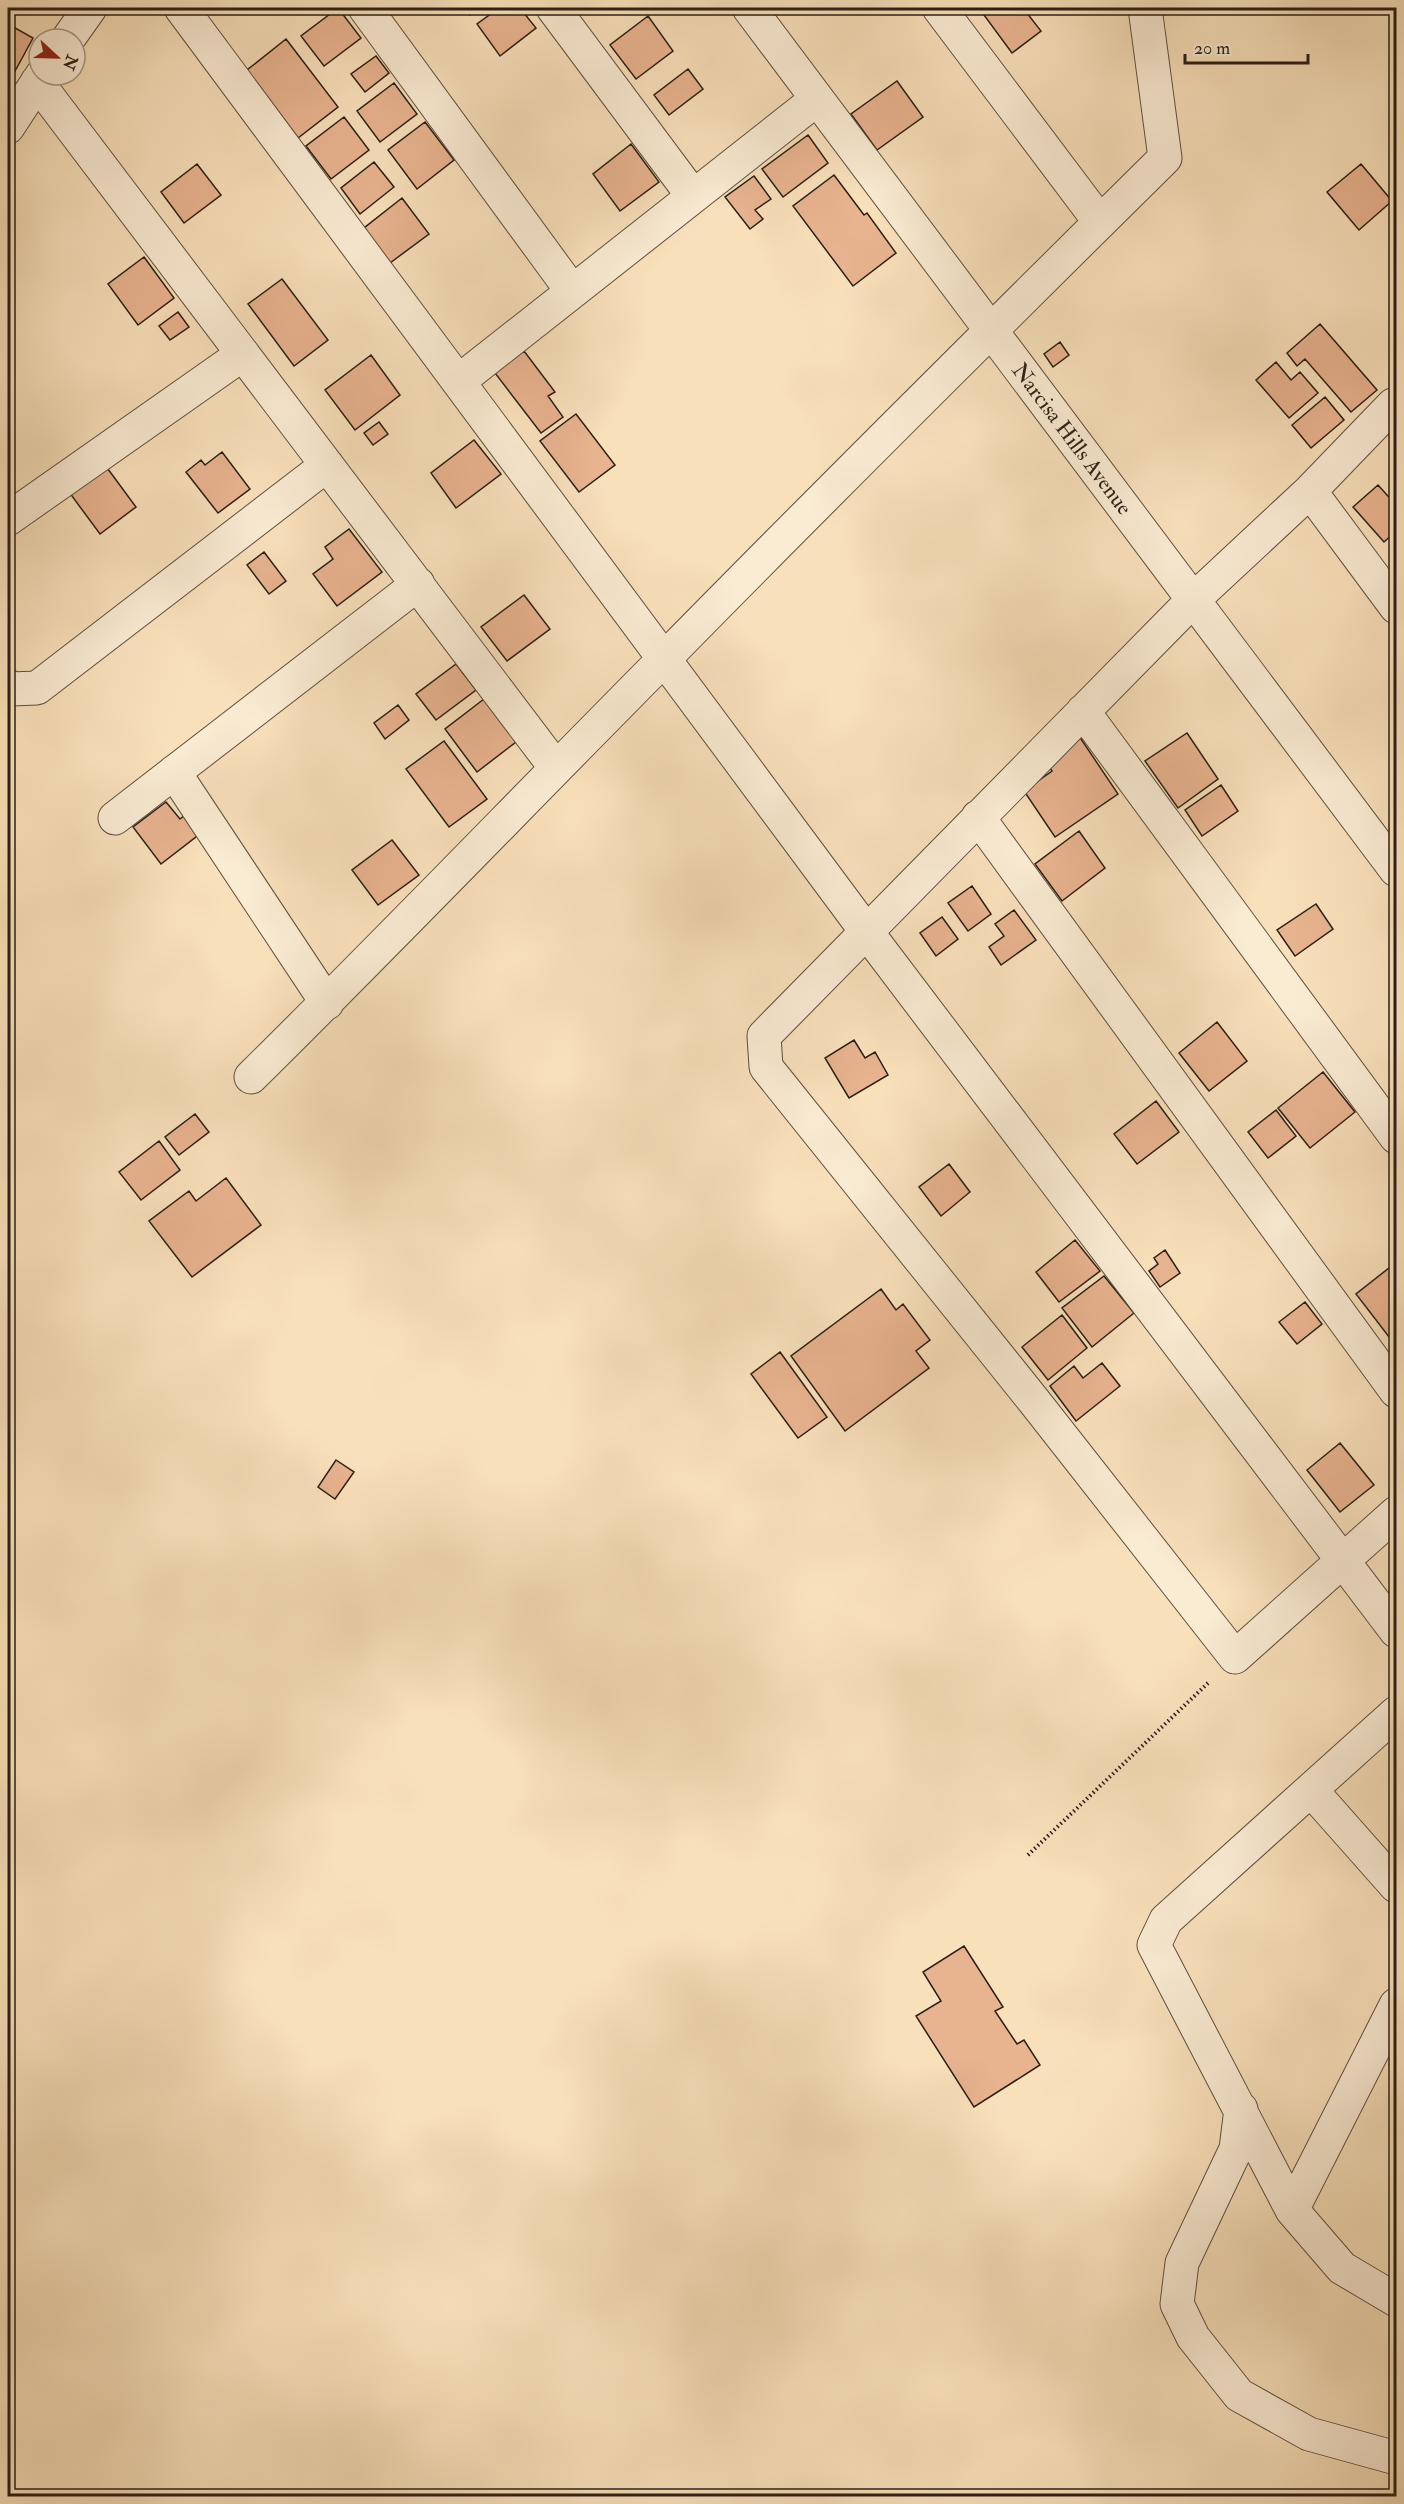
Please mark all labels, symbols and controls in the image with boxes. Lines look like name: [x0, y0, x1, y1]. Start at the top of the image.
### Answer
north arrow: [27, 27, 87, 87]
scale bar: [1185, 27, 1308, 65]
text: 20 m: [1194, 37, 1230, 60]
text: N: [58, 51, 82, 73]
street label: Narcisa Hills Avenue: [1006, 357, 1138, 521]

